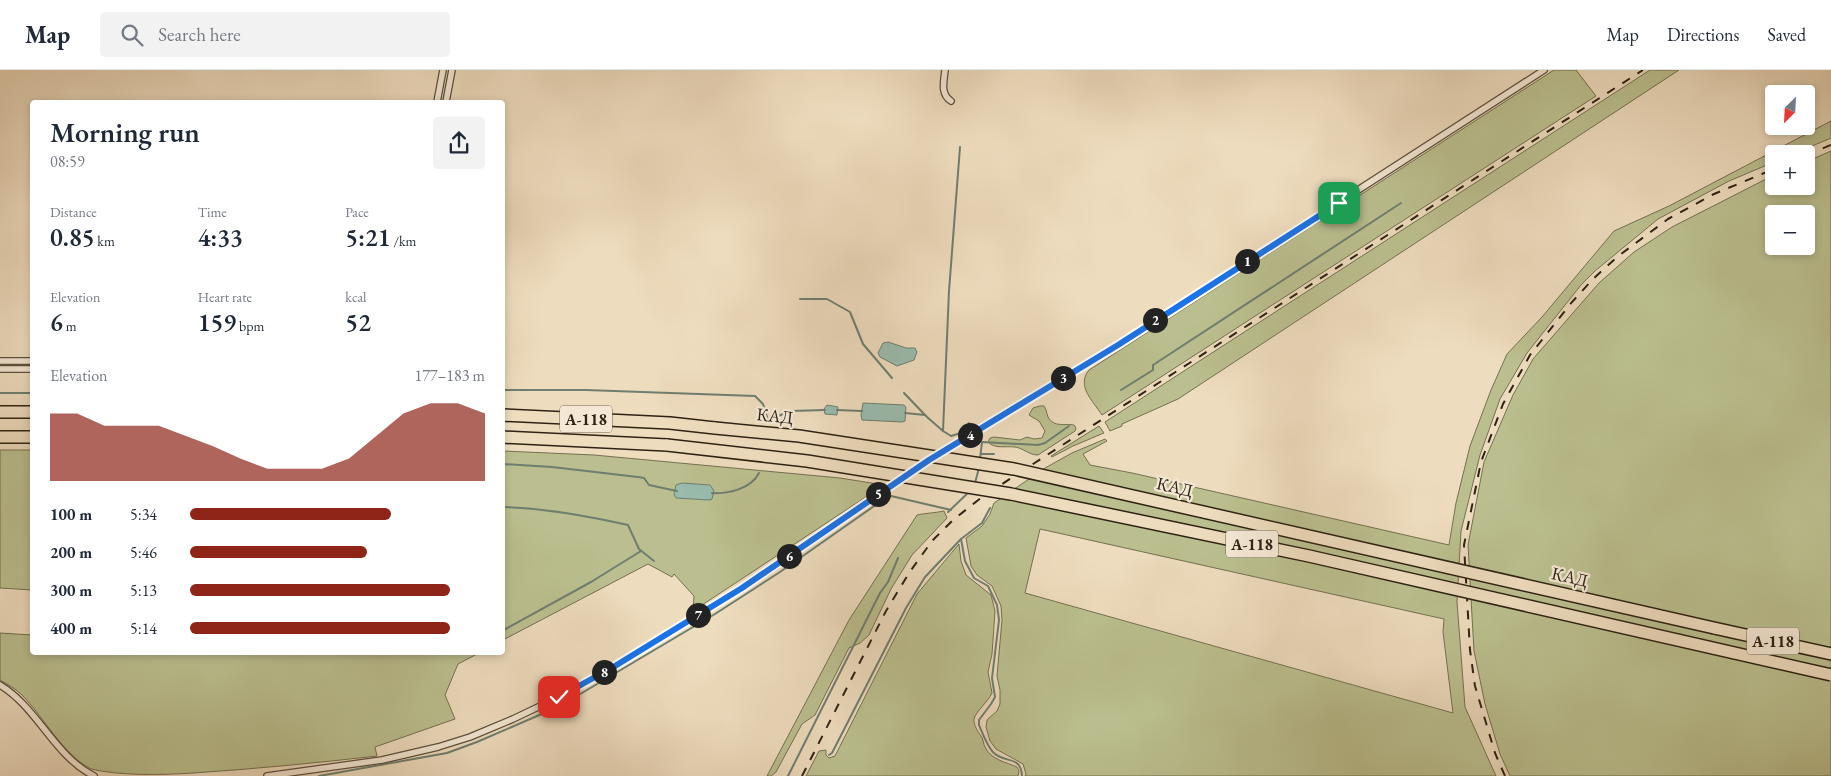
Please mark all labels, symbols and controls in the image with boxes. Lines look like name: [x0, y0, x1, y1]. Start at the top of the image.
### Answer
search box: [100, 12, 450, 57]
text: Map: [25, 19, 70, 50]
icon: search: [118, 21, 146, 49]
text: Search here: [158, 22, 241, 47]
text: Map: [1607, 23, 1639, 46]
text: Directions: [1667, 23, 1739, 46]
text: Saved: [1767, 23, 1806, 46]
north arrow: [1765, 85, 1815, 135]
map controls: [1765, 85, 1815, 255]
text: Morning run: [50, 114, 200, 150]
button: share: [433, 117, 485, 169]
button: +: [1765, 145, 1815, 195]
text: 08:59: [50, 151, 85, 172]
pin: [1318, 182, 1360, 224]
icon: arrive: [1325, 189, 1353, 217]
text: Distance: [50, 203, 97, 221]
text: Time: [198, 203, 227, 221]
text: Pace: [345, 203, 369, 221]
button: −: [1765, 205, 1815, 255]
text: 0.85: [50, 221, 95, 253]
text: 4:33: [198, 221, 243, 253]
text: 5:21: [345, 221, 391, 253]
text: km: [95, 232, 115, 250]
text: /km: [391, 232, 416, 250]
pin: 1: [1234, 248, 1260, 274]
text: 1: [1244, 252, 1251, 270]
text: Elevation: [50, 288, 100, 306]
text: Heart rate: [198, 288, 252, 306]
text: kcal: [345, 288, 366, 306]
text: 6: [50, 306, 63, 338]
text: 159: [198, 306, 236, 338]
text: 52: [345, 306, 371, 338]
pin: 2: [1142, 308, 1168, 332]
text: 2: [1152, 311, 1159, 329]
text: m: [63, 317, 77, 335]
text: bpm: [236, 317, 264, 335]
text: Elevation: [50, 365, 108, 386]
text: 177–183 m: [414, 365, 485, 386]
pin: 3: [1050, 366, 1076, 390]
text: 3: [1060, 369, 1067, 387]
street label: КАД: [755, 402, 795, 429]
road number: А-118: [560, 406, 612, 432]
pin: 4: [958, 422, 982, 448]
text: 4: [967, 426, 974, 444]
street label: КАД: [1154, 471, 1196, 502]
pin: 5: [866, 482, 890, 506]
text: 5: [875, 485, 882, 503]
text: 100 m: [50, 504, 92, 525]
text: 5:34: [130, 504, 157, 525]
road number: А-118: [1226, 530, 1278, 558]
text: 200 m: [50, 542, 92, 563]
text: 5:46: [130, 542, 157, 563]
pin: 6: [776, 544, 802, 568]
text: 6: [786, 547, 793, 565]
street label: КАД: [1549, 561, 1591, 592]
text: 300 m: [50, 580, 92, 601]
text: 5:13: [130, 580, 157, 601]
pin: 7: [686, 602, 710, 628]
text: 7: [695, 606, 702, 624]
text: 400 m: [50, 618, 92, 639]
text: 5:14: [130, 618, 157, 639]
road number: А-118: [1747, 628, 1799, 654]
pin: 8: [592, 660, 616, 684]
text: 8: [601, 663, 608, 681]
pin: [538, 676, 580, 718]
icon: check: [545, 683, 573, 711]

